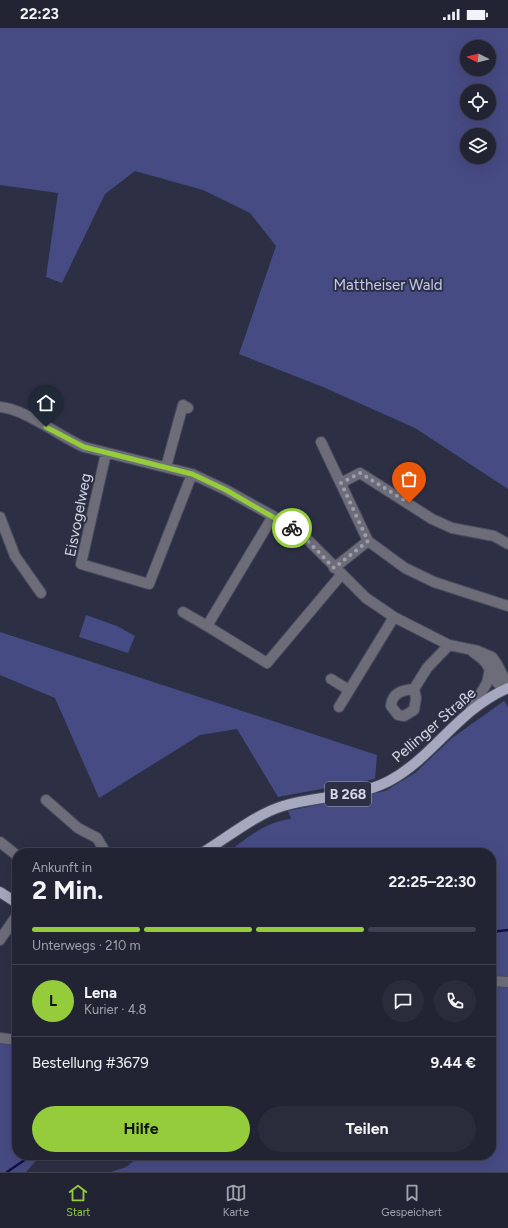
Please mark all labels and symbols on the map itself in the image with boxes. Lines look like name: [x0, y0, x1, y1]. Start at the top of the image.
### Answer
north arrow: [460, 40, 496, 76]
park label: Mattheiser Wald: [333, 276, 443, 294]
pin: [29, 386, 63, 427]
pin: [392, 462, 426, 503]
street label: Eisvogelweg: [61, 472, 95, 558]
courier: [272, 508, 312, 548]
street label: Pellinger Straße: [388, 684, 480, 766]
road number: B 268: [325, 782, 371, 806]

